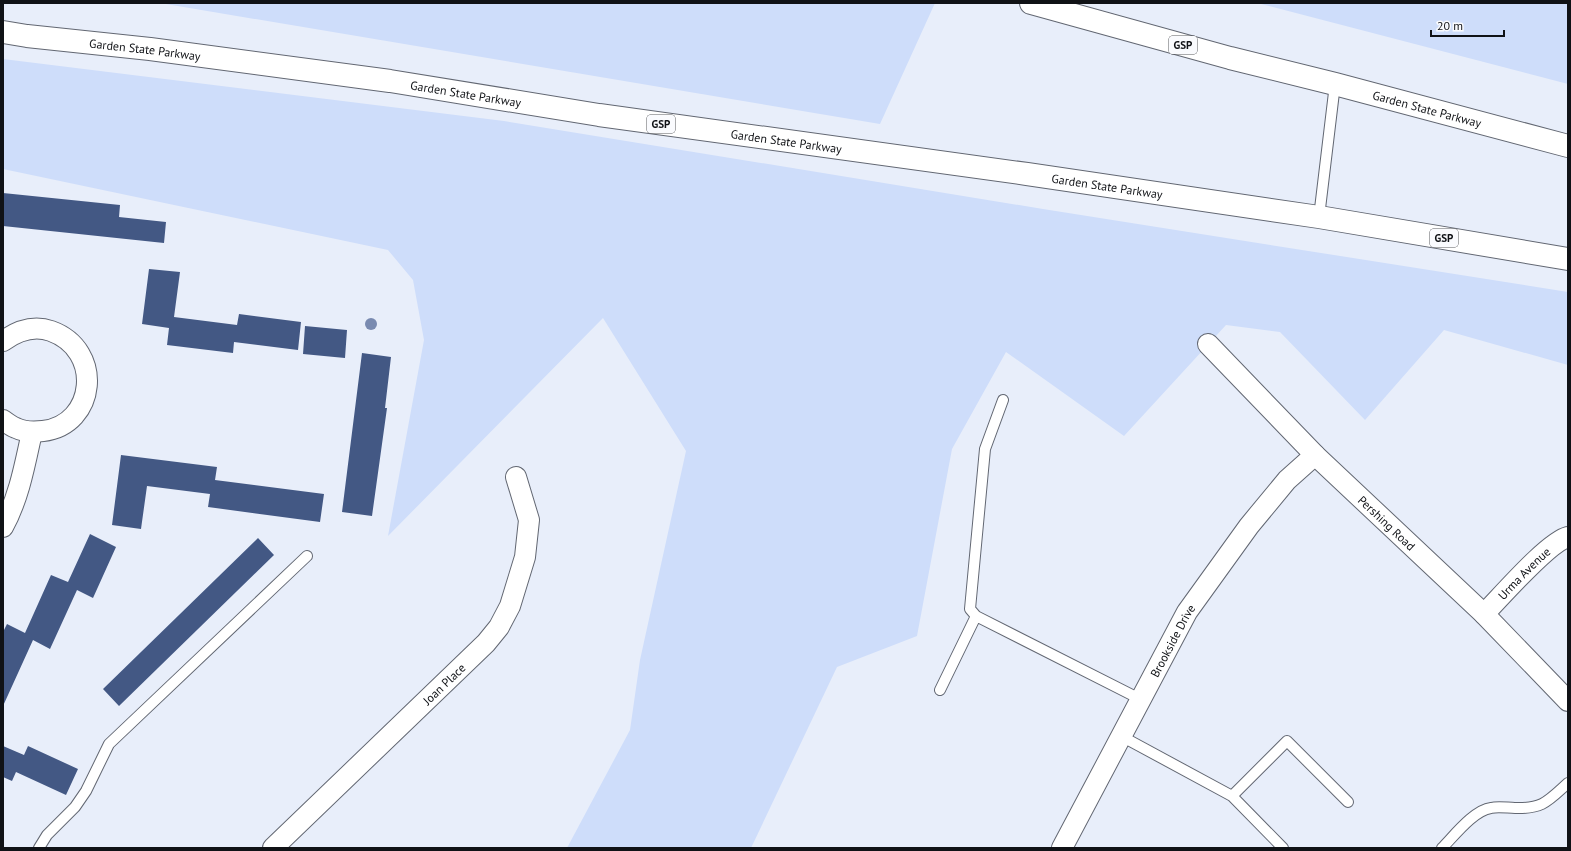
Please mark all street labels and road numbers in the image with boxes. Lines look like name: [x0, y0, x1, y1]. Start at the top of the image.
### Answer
street label: Garden State Parkway: [89, 35, 202, 63]
road number: GSP: [1169, 36, 1197, 54]
street label: Garden State Parkway: [409, 77, 523, 110]
street label: Garden State Parkway: [1371, 87, 1484, 130]
road number: GSP: [647, 115, 675, 133]
street label: Garden State Parkway: [730, 126, 843, 156]
street label: Garden State Parkway: [1051, 170, 1164, 201]
road number: GSP: [1430, 229, 1458, 247]
street label: Pershing Road: [1355, 492, 1419, 553]
street label: Urma Avenue: [1494, 544, 1553, 602]
street label: Brookside Drive: [1146, 601, 1198, 680]
street label: Joan Place: [419, 660, 468, 708]

